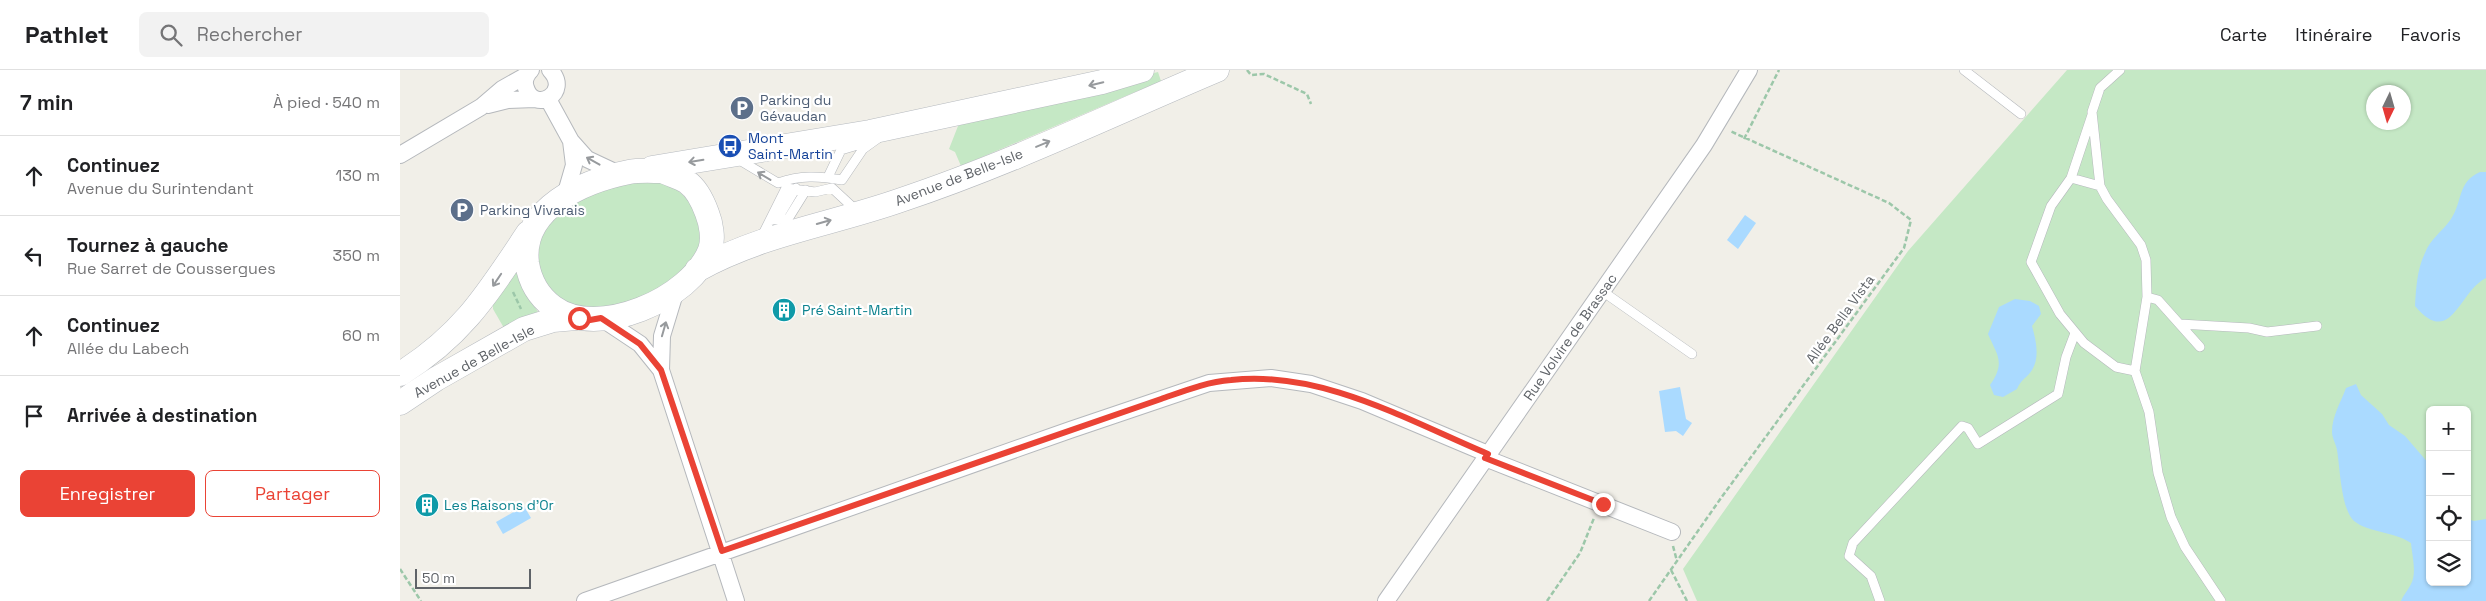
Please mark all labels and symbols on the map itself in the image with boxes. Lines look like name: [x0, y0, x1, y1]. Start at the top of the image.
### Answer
one-way arrow: [1088, 80, 1104, 89]
north arrow: [2366, 85, 2411, 130]
place label: Parking du Gévaudan: [760, 91, 831, 125]
parking icon: Parking du Gévaudan: [729, 95, 755, 121]
place label: Mont Saint-Martin: [748, 129, 833, 163]
bus stop icon: Mont Saint-Martin: [717, 133, 743, 159]
one-way arrow: [1035, 139, 1050, 149]
street label: Avenue de Belle-Isle: [893, 144, 1025, 210]
one-way arrow: [585, 156, 600, 166]
one-way arrow: [688, 156, 704, 166]
one-way arrow: [758, 170, 772, 180]
parking icon: Parking Vivarais: [449, 197, 475, 223]
place label: Parking Vivarais: [480, 201, 585, 219]
one-way arrow: [816, 217, 832, 227]
street label: Rue Volvire de Brassac: [1519, 270, 1621, 404]
street label: Allée Bella Vista: [1802, 271, 1878, 367]
one-way arrow: [491, 273, 502, 287]
building icon: Pré Saint-Martin: [771, 297, 797, 323]
place label: Pré Saint-Martin: [802, 301, 912, 319]
route start: [568, 307, 591, 330]
street label: Avenue de Belle-Isle: [410, 320, 538, 402]
one-way arrow: [660, 322, 669, 338]
building icon: Les Raisons d'Or: [414, 492, 440, 518]
route end: [1592, 493, 1615, 516]
place label: Les Raisons d'Or: [444, 496, 554, 514]
scale bar: [415, 566, 531, 589]

